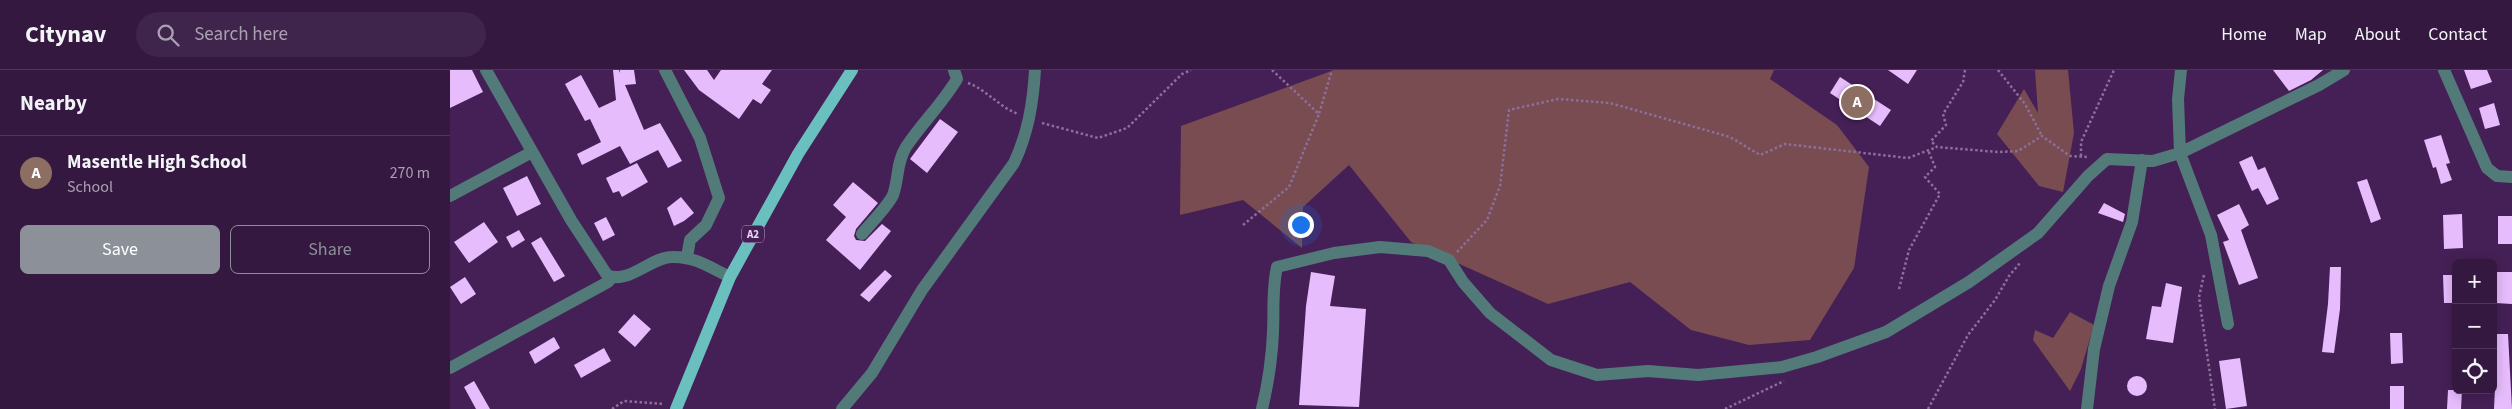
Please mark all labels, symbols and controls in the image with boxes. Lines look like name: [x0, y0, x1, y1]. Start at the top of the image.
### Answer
search box: [136, 12, 486, 57]
text: Citynav: [25, 17, 106, 52]
icon: search: [154, 21, 182, 49]
text: Search here: [194, 21, 288, 48]
text: Home: [2221, 22, 2267, 47]
text: Map: [2295, 22, 2327, 47]
text: About: [2355, 22, 2400, 47]
text: Contact: [2428, 22, 2487, 47]
pin: A: [1841, 83, 1873, 121]
text: Nearby: [20, 88, 87, 118]
text: Masentle High School: [67, 149, 247, 176]
text: A: [31, 162, 41, 184]
text: 270 m: [390, 162, 430, 184]
text: School: [67, 176, 113, 198]
your location: [1288, 212, 1314, 238]
button: Save: [20, 225, 220, 274]
button: Share: [230, 225, 430, 274]
road number: A2: [742, 226, 764, 242]
map controls: [2452, 259, 2497, 394]
button: +: [2452, 259, 2497, 304]
button: −: [2452, 304, 2497, 349]
button: locate: [2452, 349, 2497, 394]

